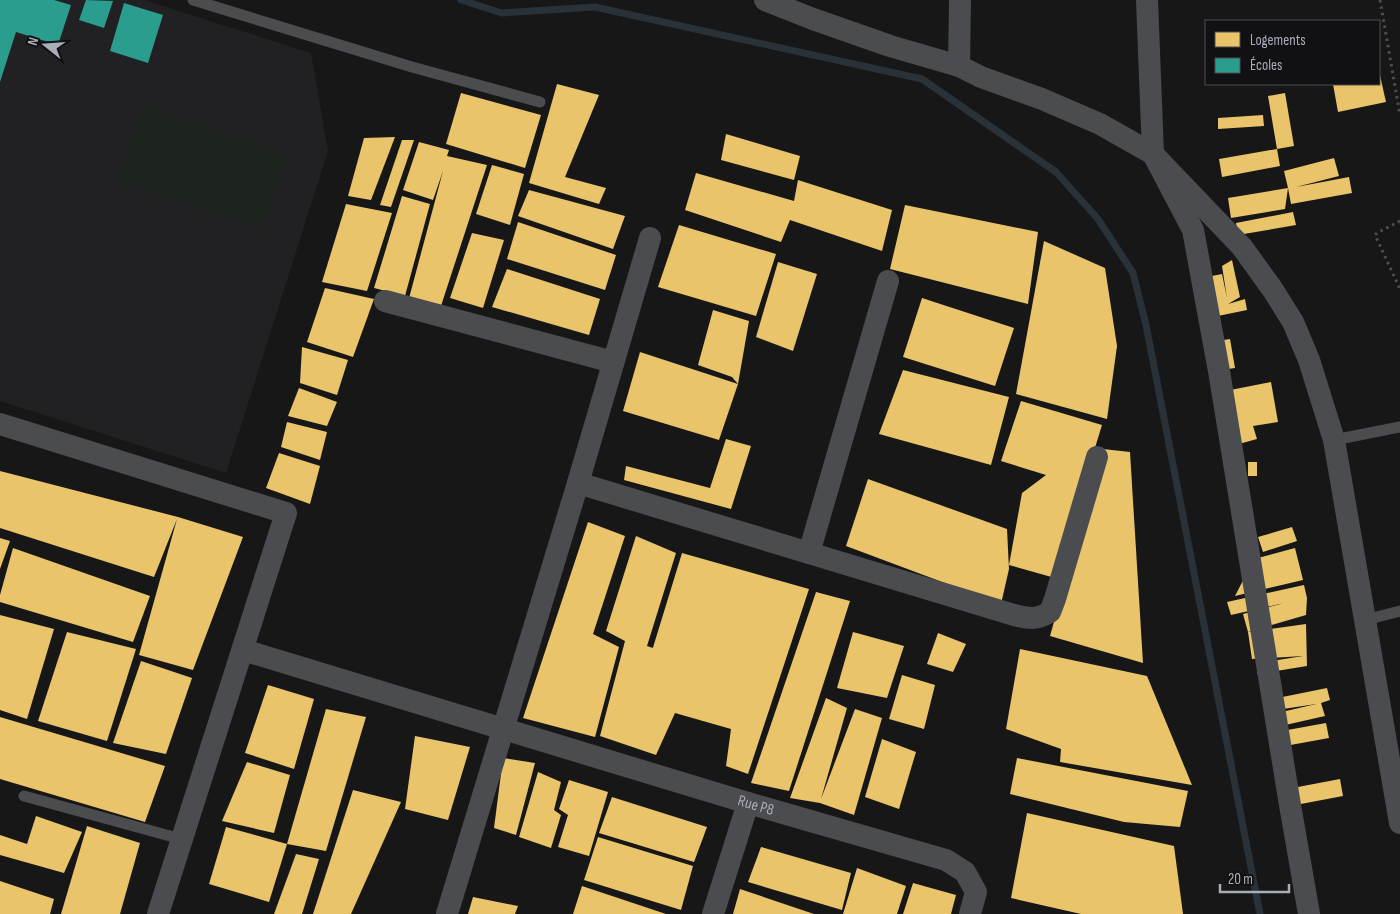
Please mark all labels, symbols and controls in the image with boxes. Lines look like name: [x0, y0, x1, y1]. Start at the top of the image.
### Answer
north arrow: [20, 20, 70, 70]
legend: [1205, 20, 1380, 85]
text: Logements: [1250, 31, 1306, 50]
text: N: [24, 35, 42, 47]
text: Écoles: [1250, 56, 1282, 75]
street label: Rue P8: [736, 791, 776, 820]
scale bar: [1220, 862, 1289, 894]
text: 20 m: [1228, 870, 1253, 889]

